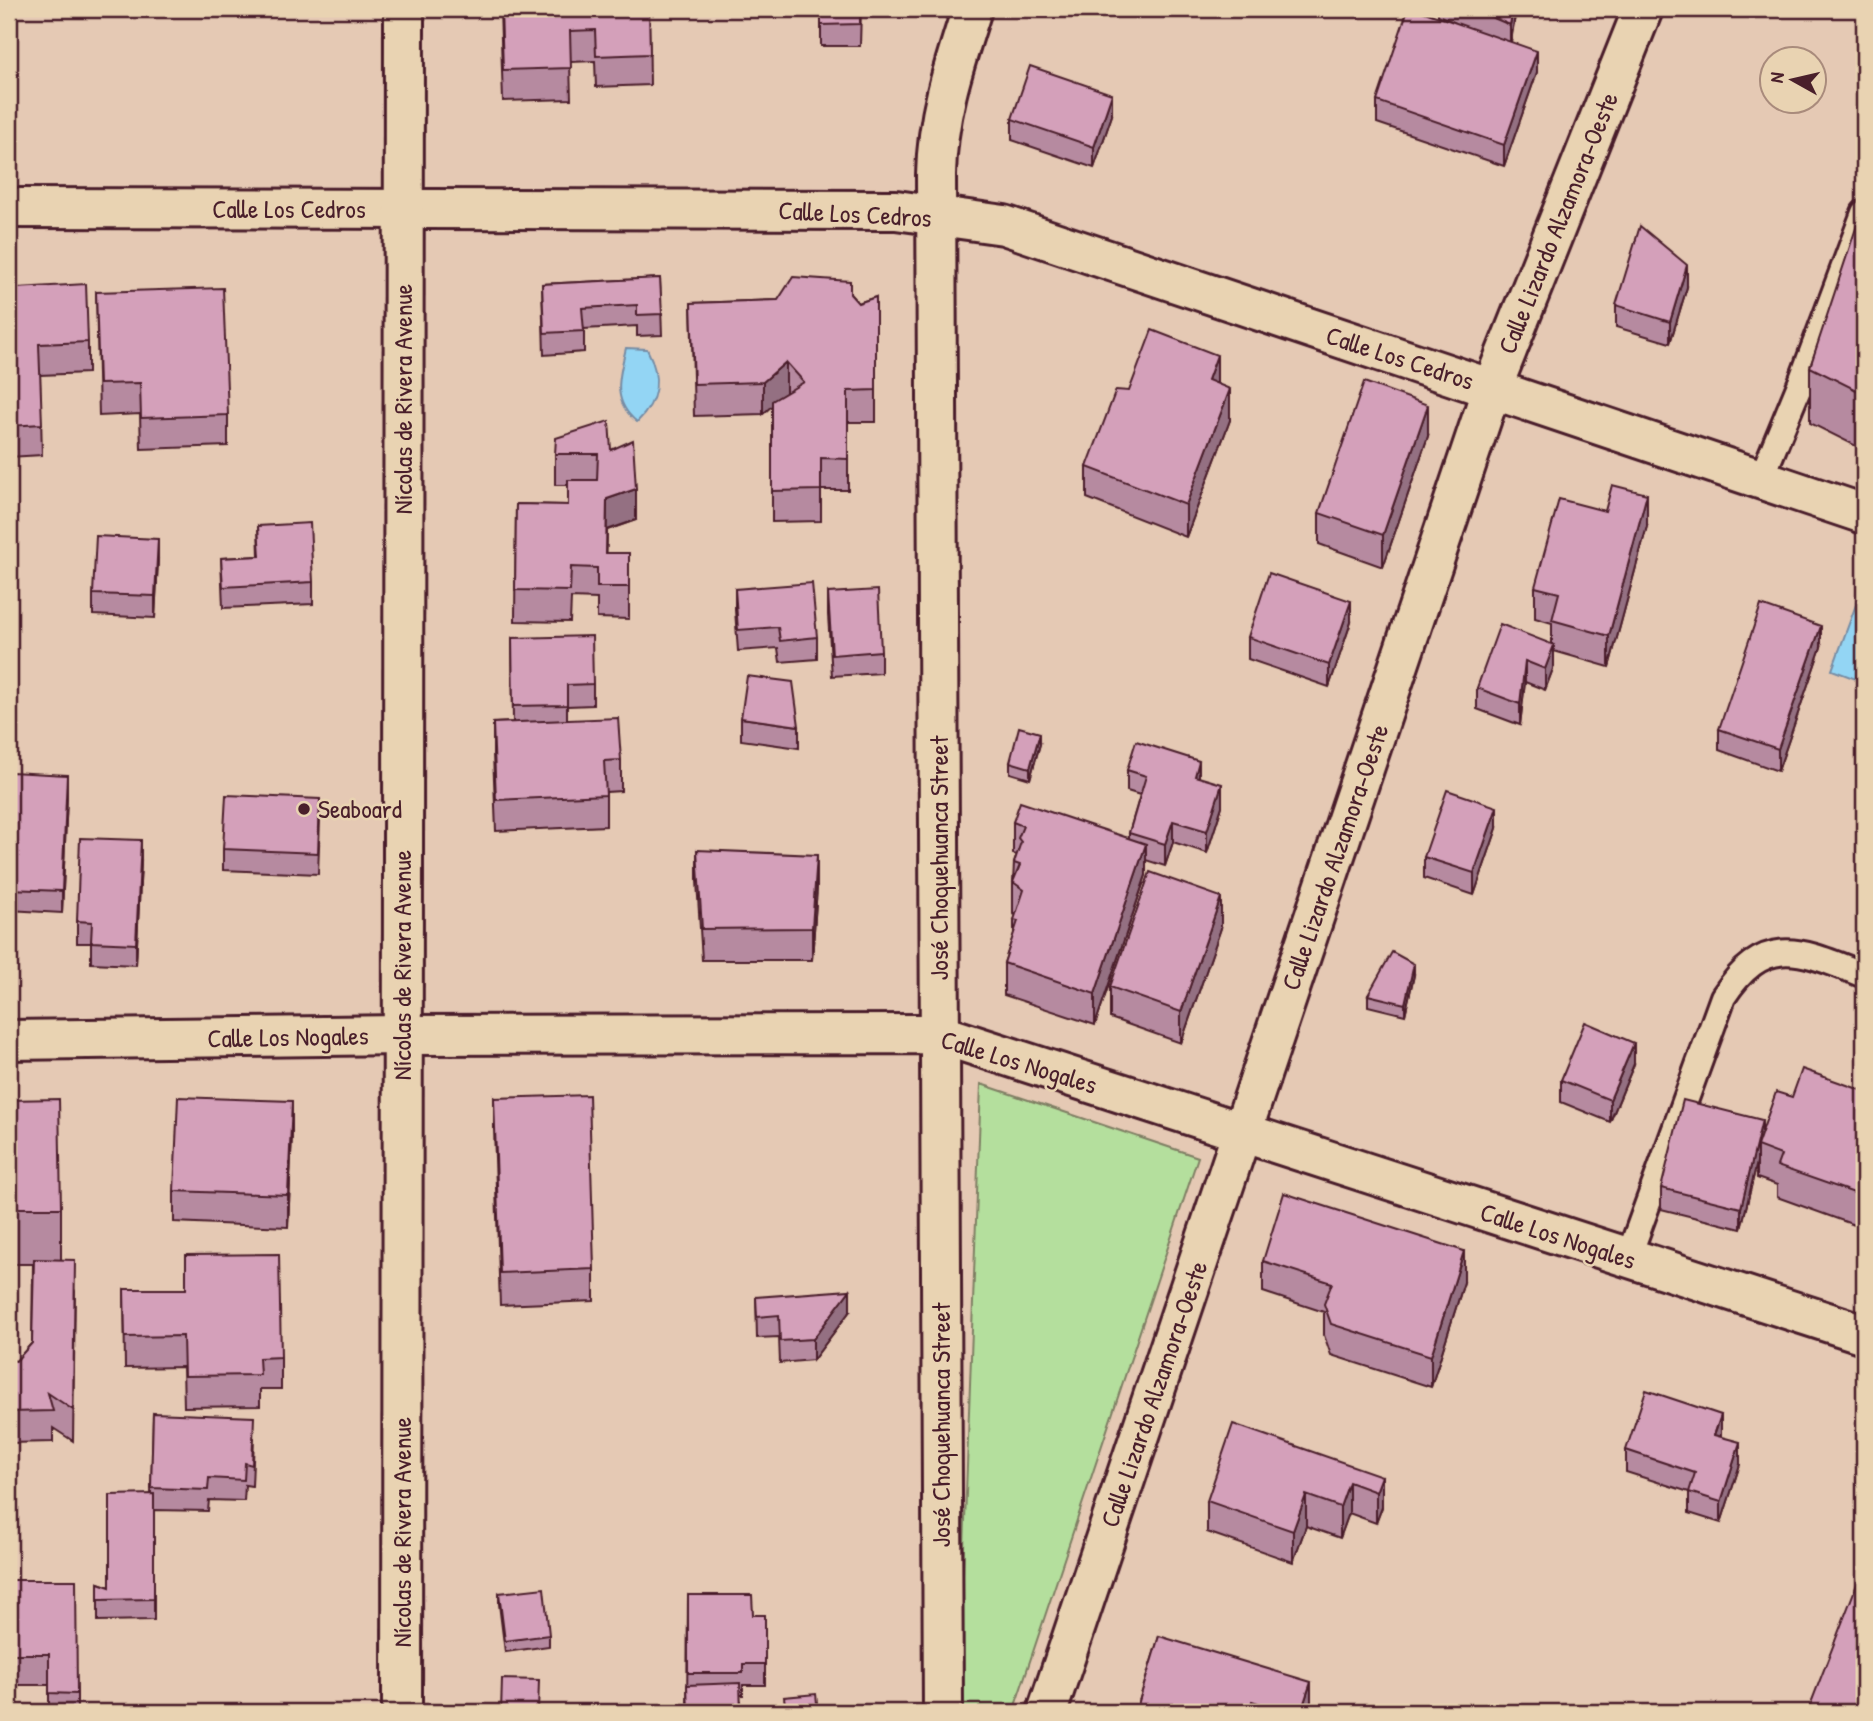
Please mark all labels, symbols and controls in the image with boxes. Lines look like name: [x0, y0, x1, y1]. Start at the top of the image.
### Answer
north arrow: [1758, 46, 1828, 116]
text: N: [1763, 71, 1790, 84]
street label: Calle Lizardo Alzamora-Oeste: [1489, 87, 1626, 359]
street label: Calle Los Cedros: [212, 191, 366, 226]
street label: Calle Los Cedros: [778, 192, 933, 235]
street label: Nícolas de Rivera Avenue: [385, 284, 420, 514]
street label: Calle Los Cedros: [1322, 317, 1478, 398]
street label: Calle Lizardo Alzamora-Oeste: [1273, 719, 1397, 995]
street label: José Choquehuanca Street: [921, 734, 956, 980]
place label: Seaboard: [318, 791, 402, 826]
marker: Seaboard: [296, 801, 312, 817]
street label: Nícolas de Rivera Avenue: [384, 850, 419, 1080]
street label: Calle Los Nogales: [207, 1018, 369, 1055]
street label: Calle Los Nogales: [937, 1021, 1101, 1102]
street label: Calle Los Nogales: [1476, 1194, 1640, 1277]
street label: Calle Lizardo Alzamora-Oeste: [1092, 1256, 1216, 1532]
street label: José Choquehuanca Street: [923, 1301, 958, 1547]
street label: Nícolas de Rivera Avenue: [384, 1417, 419, 1647]

